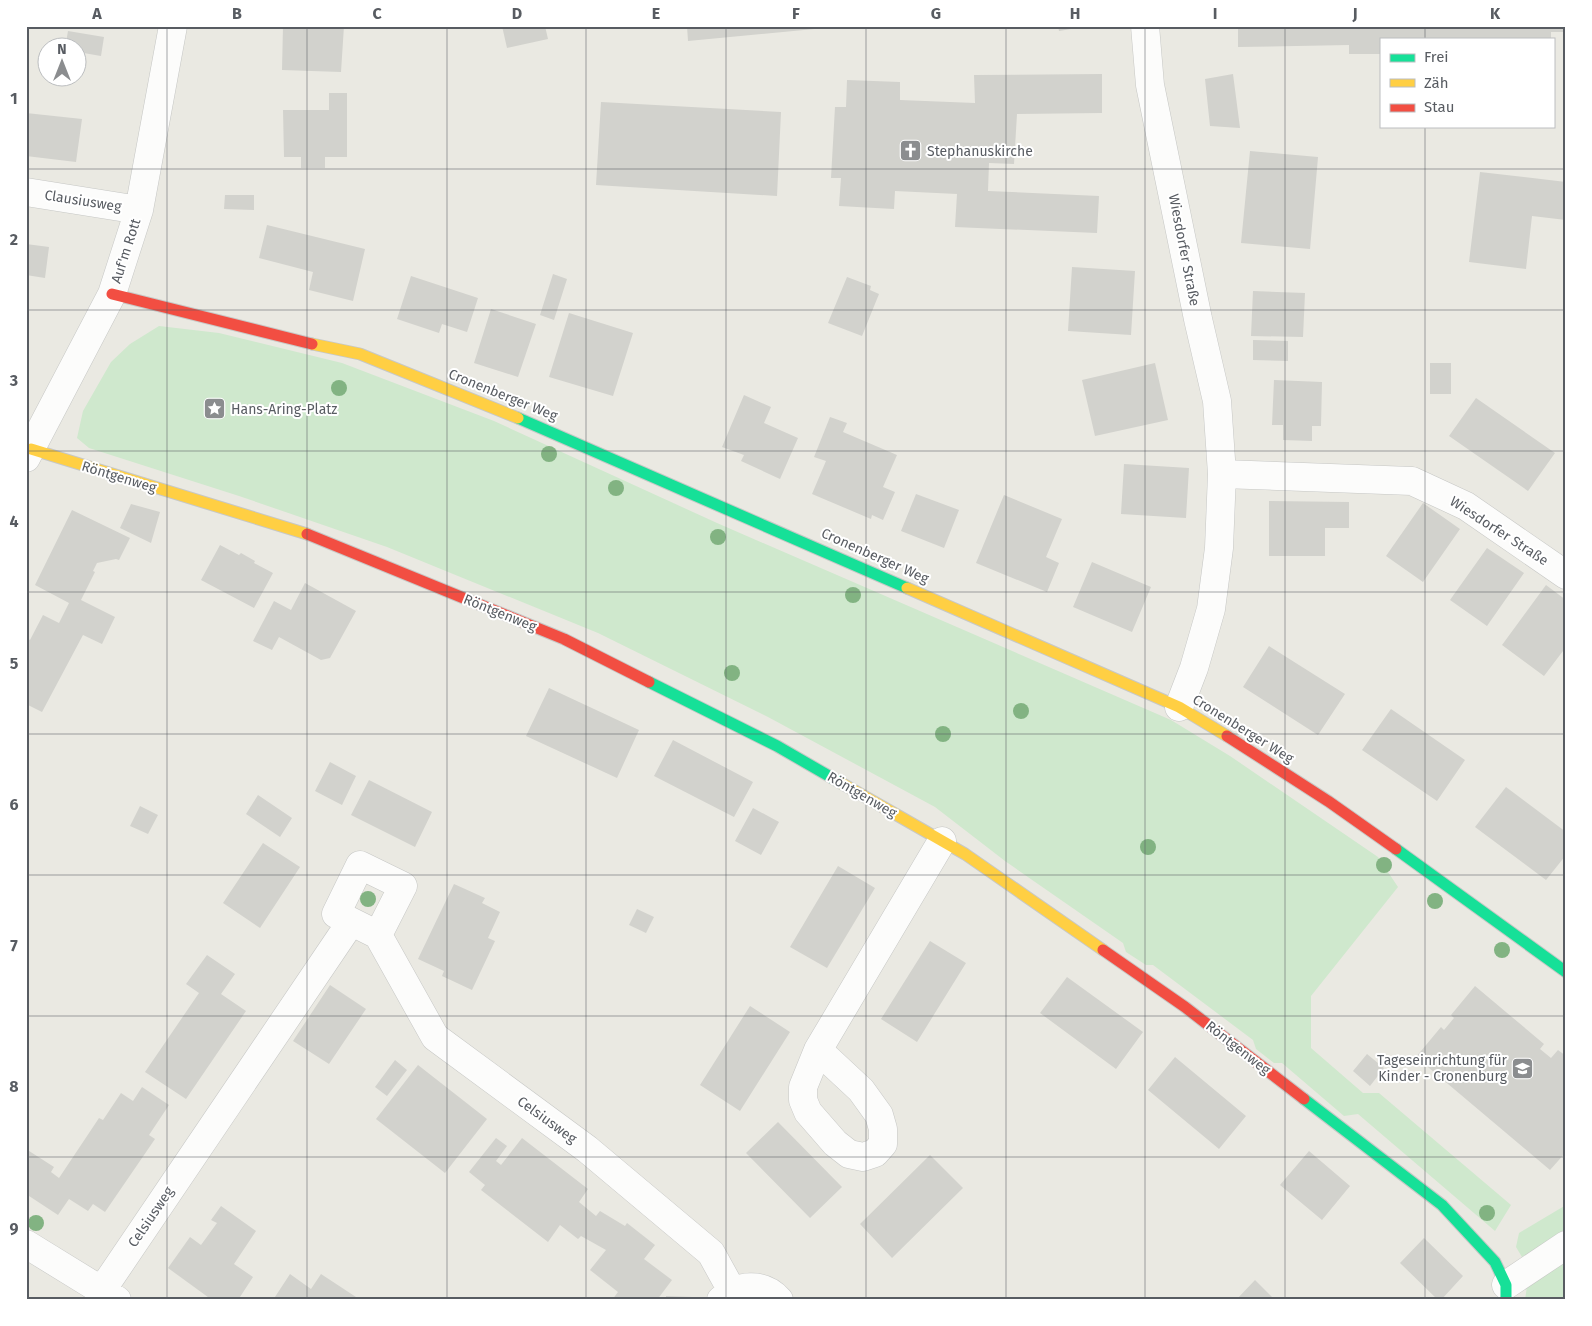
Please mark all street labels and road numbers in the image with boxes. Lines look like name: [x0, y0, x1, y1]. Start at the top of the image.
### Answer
street label: Clausiusweg: [43, 187, 123, 216]
street label: Wiesdorfer Straße: [1165, 192, 1203, 308]
street label: Auf'm Rott: [108, 216, 145, 286]
street label: Cronenberger Weg: [446, 365, 561, 425]
street label: Röntgenweg: [80, 458, 159, 497]
street label: Wiesdorfer Straße: [1447, 493, 1551, 569]
street label: Cronenberger Weg: [819, 525, 932, 588]
street label: Röntgenweg: [461, 591, 540, 636]
street label: Cronenberger Weg: [1189, 691, 1297, 767]
street label: Röntgenweg: [824, 768, 900, 822]
street label: Röntgenweg: [1202, 1017, 1274, 1079]
street label: Celsiusweg: [514, 1093, 581, 1148]
street label: Celsiusweg: [125, 1183, 178, 1250]

